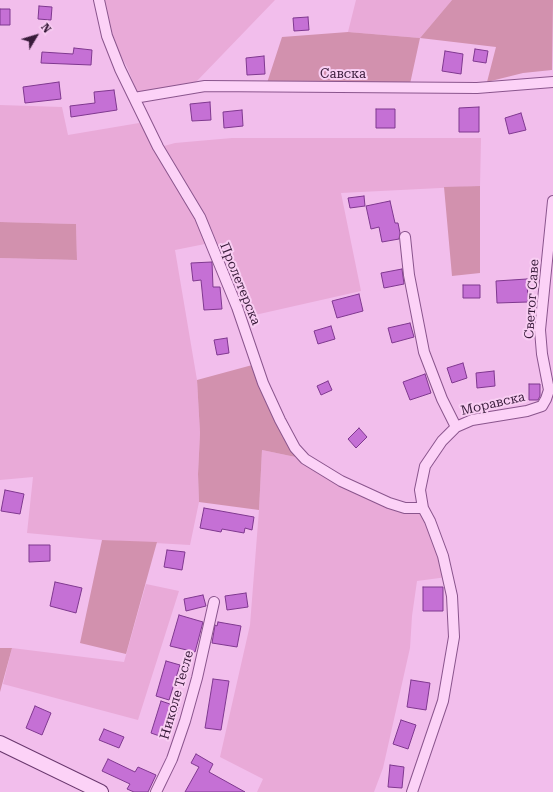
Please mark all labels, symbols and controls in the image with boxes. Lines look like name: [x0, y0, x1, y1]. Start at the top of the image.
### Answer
north arrow: [16, 16, 56, 56]
text: N: [38, 21, 54, 36]
street label: Савска: [320, 66, 366, 82]
street label: Пролетерска: [216, 241, 264, 327]
street label: Светог Саве: [521, 259, 543, 339]
street label: Моравска: [459, 389, 527, 419]
street label: Николе Тесле: [157, 649, 197, 741]

